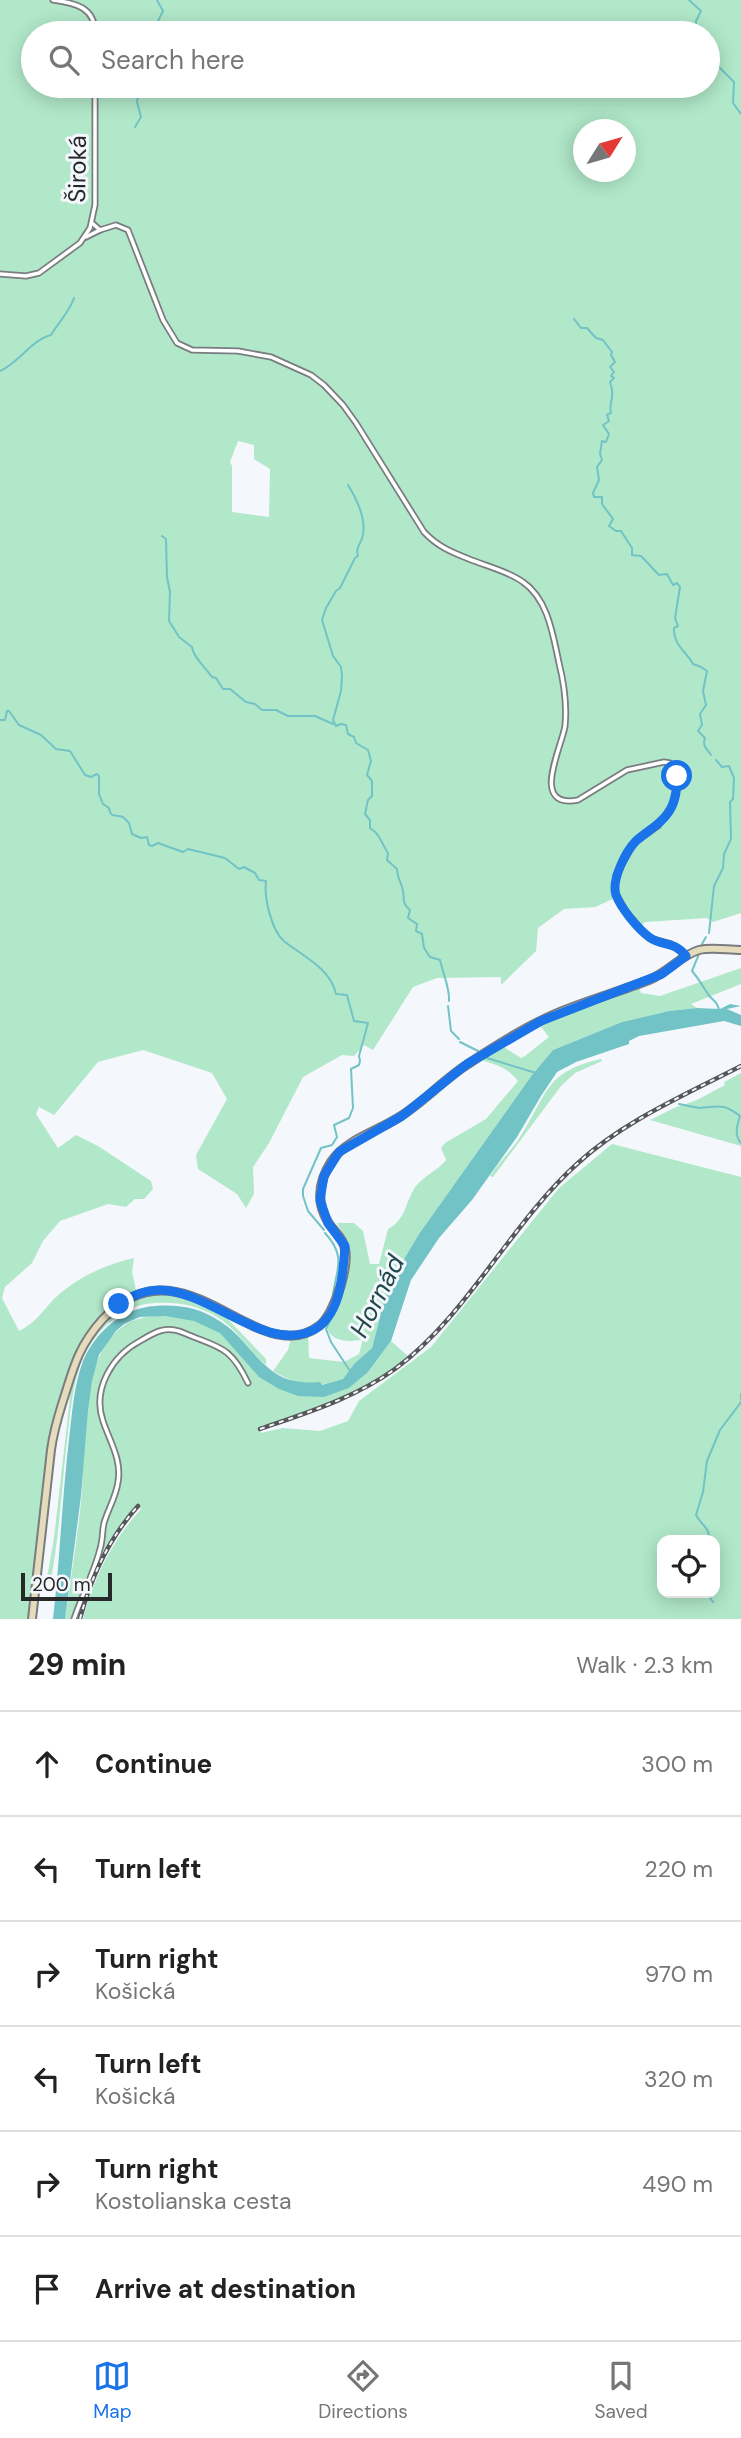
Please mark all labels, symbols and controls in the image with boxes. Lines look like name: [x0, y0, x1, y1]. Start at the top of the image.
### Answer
search box: [21, 21, 720, 98]
icon: search: [45, 41, 83, 79]
text: Search here: [101, 43, 244, 77]
north arrow: [573, 119, 636, 182]
street label: Široká: [61, 135, 93, 203]
route start: [661, 760, 692, 791]
water label: Hornád: [342, 1248, 413, 1343]
route end: [103, 1288, 134, 1319]
map controls: [657, 1535, 720, 1598]
button: locate: [657, 1535, 720, 1598]
scale bar: [21, 1570, 112, 1602]
text: 200 m: [32, 1572, 91, 1597]
text: 29 min: [28, 1645, 126, 1684]
text: Walk · 2.3 km: [576, 1650, 713, 1680]
icon: ahead: [28, 1745, 66, 1783]
text: Continue: [95, 1747, 212, 1781]
text: 300 m: [641, 1749, 713, 1779]
icon: left: [28, 1850, 66, 1888]
text: Turn left: [95, 1852, 202, 1886]
text: 220 m: [644, 1854, 713, 1884]
text: Turn right: [95, 1942, 219, 1976]
icon: right: [28, 1955, 66, 1993]
text: 970 m: [645, 1959, 713, 1989]
text: Košická: [95, 1976, 176, 2006]
text: Turn left: [95, 2047, 202, 2081]
icon: left: [28, 2060, 66, 2098]
text: 320 m: [644, 2064, 713, 2094]
text: Košická: [95, 2081, 176, 2111]
text: Turn right: [95, 2152, 219, 2186]
icon: right: [28, 2165, 66, 2203]
text: 490 m: [642, 2169, 713, 2199]
text: Kostolianska cesta: [95, 2186, 292, 2216]
icon: arrive: [28, 2270, 66, 2308]
text: Arrive at destination: [95, 2272, 356, 2306]
tab: Map: [93, 2357, 132, 2424]
tab: Directions: [318, 2357, 408, 2424]
tab: Saved: [594, 2357, 648, 2424]

